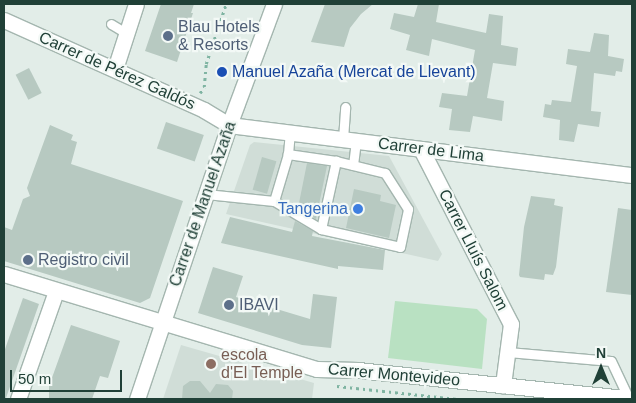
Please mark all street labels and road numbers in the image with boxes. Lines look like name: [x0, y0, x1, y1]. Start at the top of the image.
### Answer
street label: Carrer de Pérez Galdós: [36, 28, 198, 114]
street label: Carrer de Manuel Azaña: [166, 118, 240, 290]
street label: Carrer de Lima: [377, 134, 485, 166]
street label: Carrer Lluís Salom: [434, 186, 512, 314]
street label: Carrer Montevideo: [327, 360, 461, 390]

